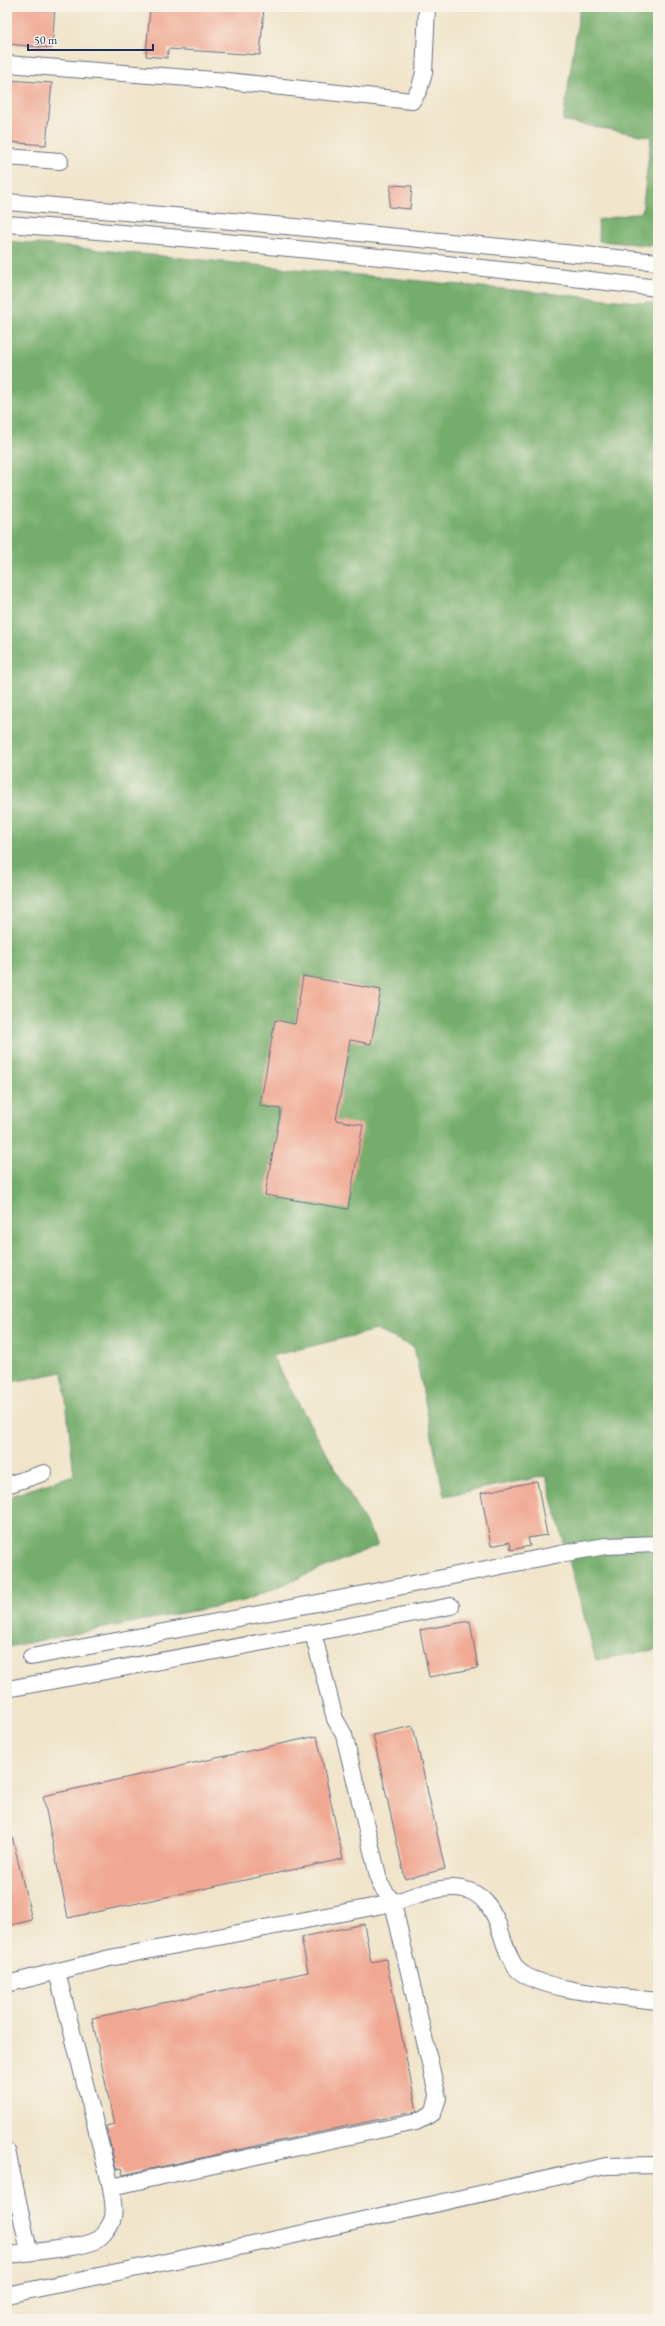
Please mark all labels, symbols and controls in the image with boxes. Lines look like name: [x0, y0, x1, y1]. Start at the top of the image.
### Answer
scale bar: [28, 26, 153, 52]
text: 50 m: [34, 32, 58, 48]

